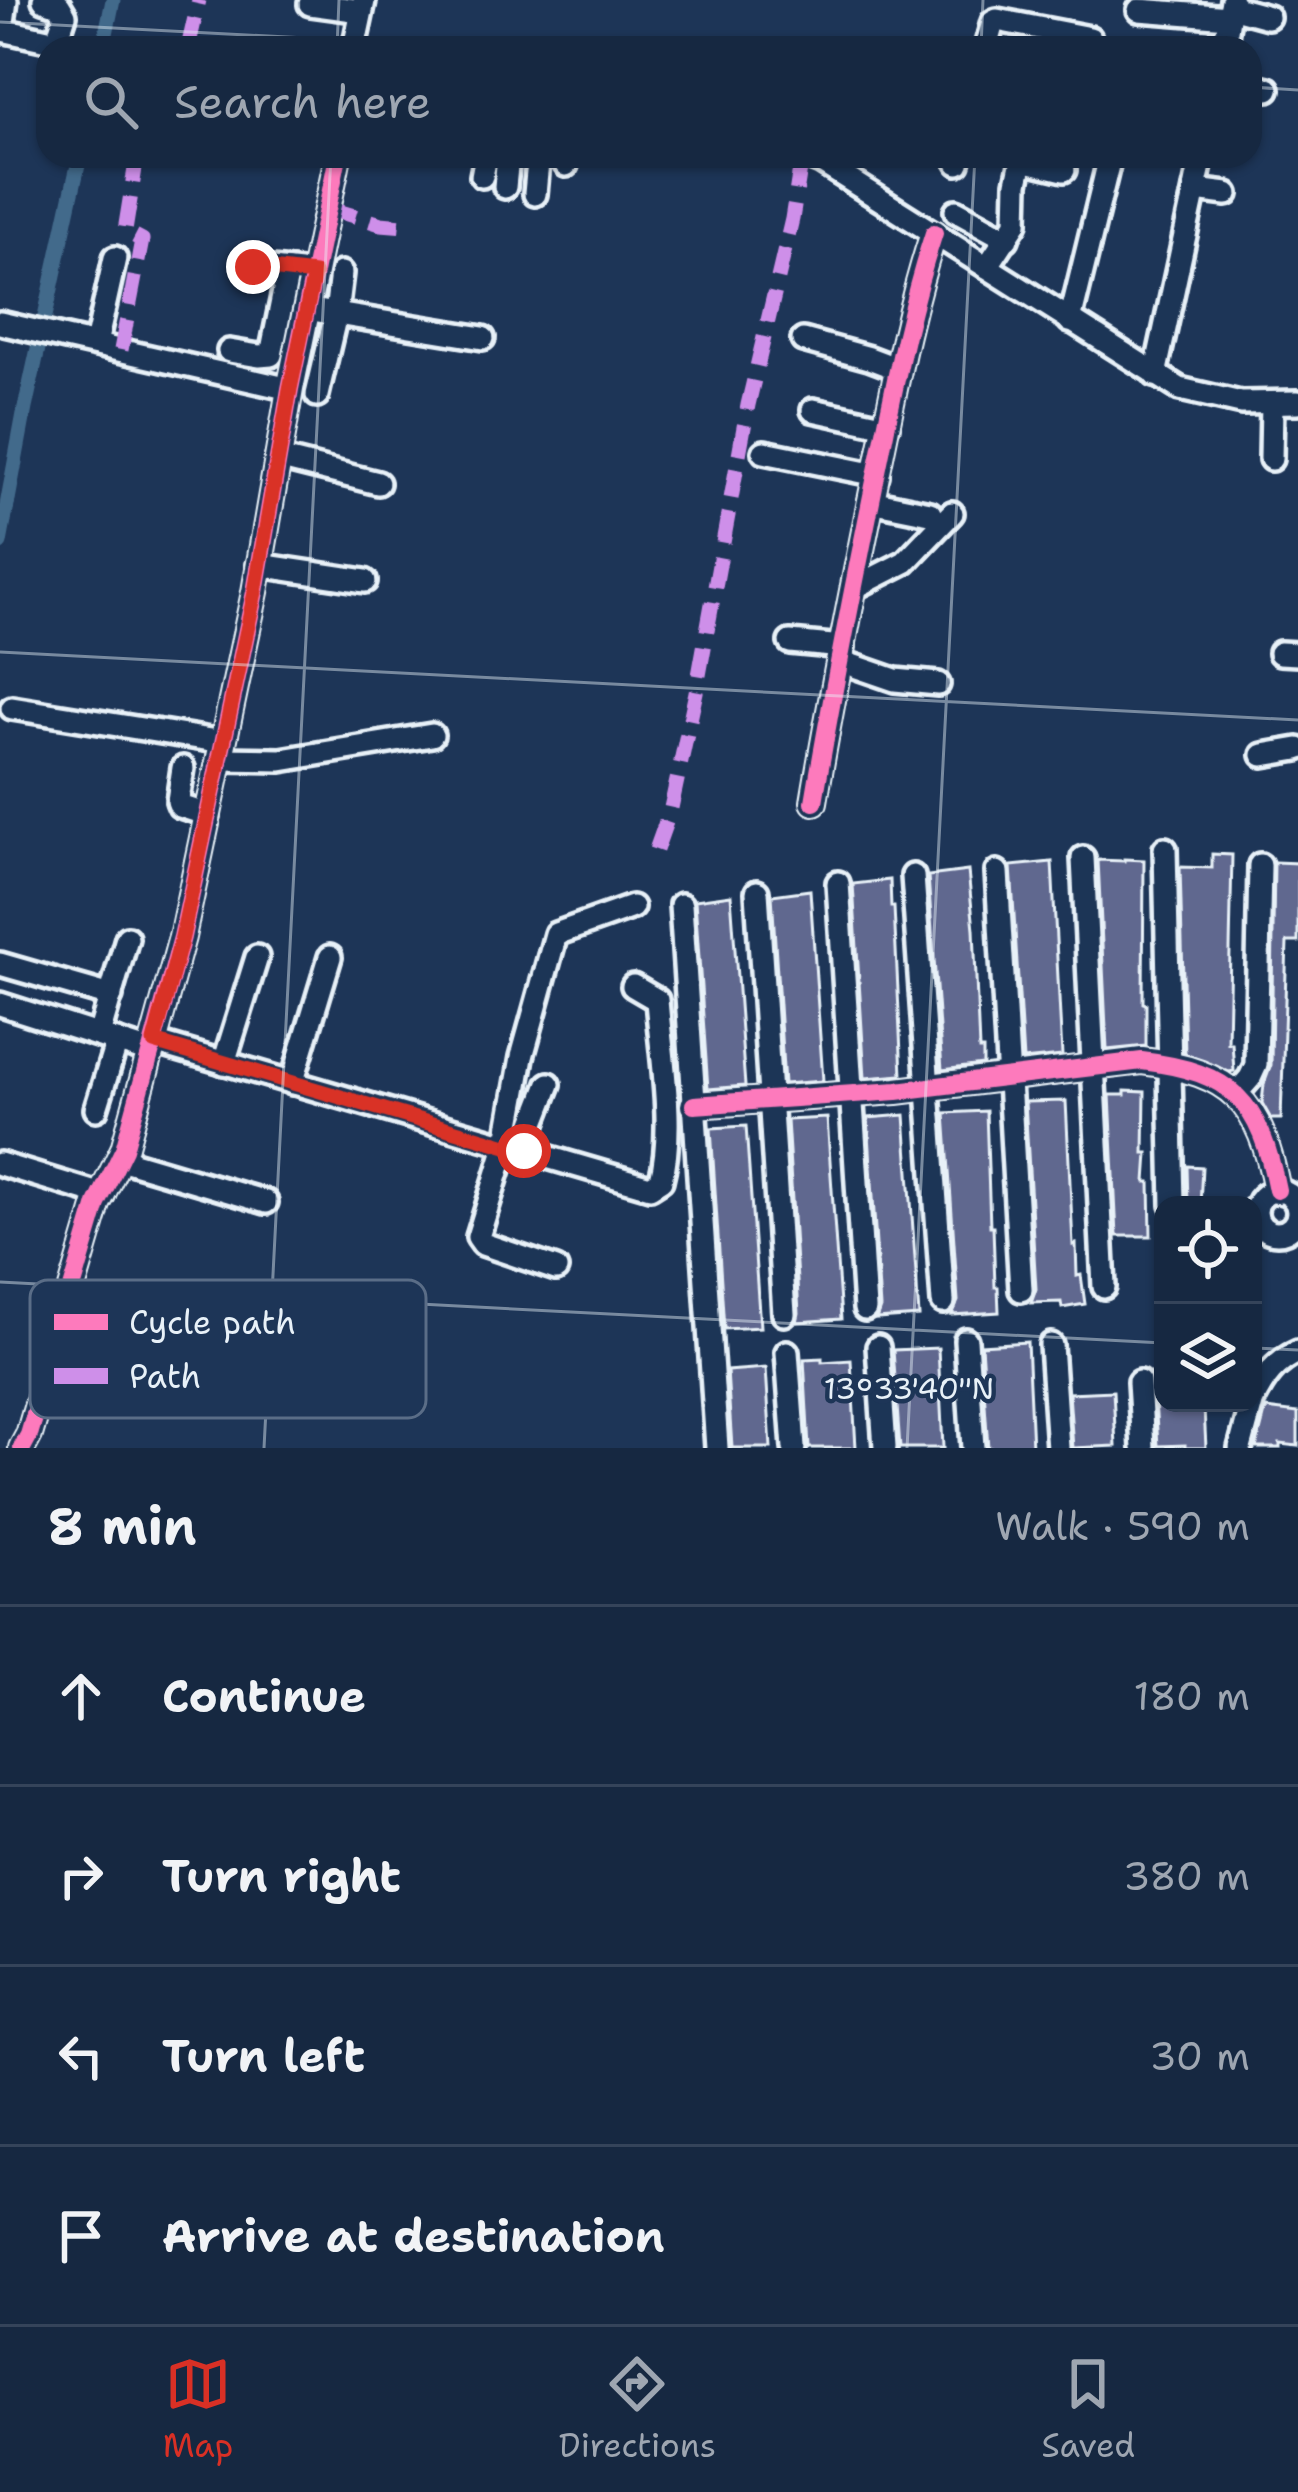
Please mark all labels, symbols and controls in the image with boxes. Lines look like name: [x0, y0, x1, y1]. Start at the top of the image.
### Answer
search box: [36, 36, 1262, 168]
icon: search: [78, 69, 144, 135]
text: Search here: [174, 72, 431, 132]
route end: [226, 240, 280, 294]
route start: [497, 1124, 551, 1178]
map controls: [1154, 1196, 1262, 1412]
button: locate: [1154, 1196, 1262, 1304]
legend: [30, 1280, 426, 1418]
text: Cycle path: [129, 1300, 296, 1345]
button: layers: [1154, 1304, 1262, 1412]
text: Path: [129, 1354, 201, 1399]
text: 13°33'40"N: [824, 1368, 994, 1409]
text: 8 min: [48, 1492, 197, 1560]
text: Walk · 590 m: [995, 1500, 1250, 1552]
icon: ahead: [48, 1663, 114, 1729]
text: Continue: [162, 1666, 366, 1726]
text: 180 m: [1134, 1670, 1250, 1722]
icon: right: [48, 1843, 114, 1909]
text: Turn right: [162, 1846, 401, 1906]
text: 380 m: [1123, 1850, 1250, 1902]
icon: left: [48, 2023, 114, 2089]
text: Turn left: [162, 2026, 365, 2086]
text: 30 m: [1149, 2030, 1250, 2082]
icon: arrive: [48, 2203, 114, 2269]
text: Arrive at destination: [162, 2206, 665, 2266]
tab: Map: [163, 2351, 233, 2468]
tab: Directions: [559, 2351, 716, 2468]
tab: Saved: [1042, 2351, 1135, 2468]

